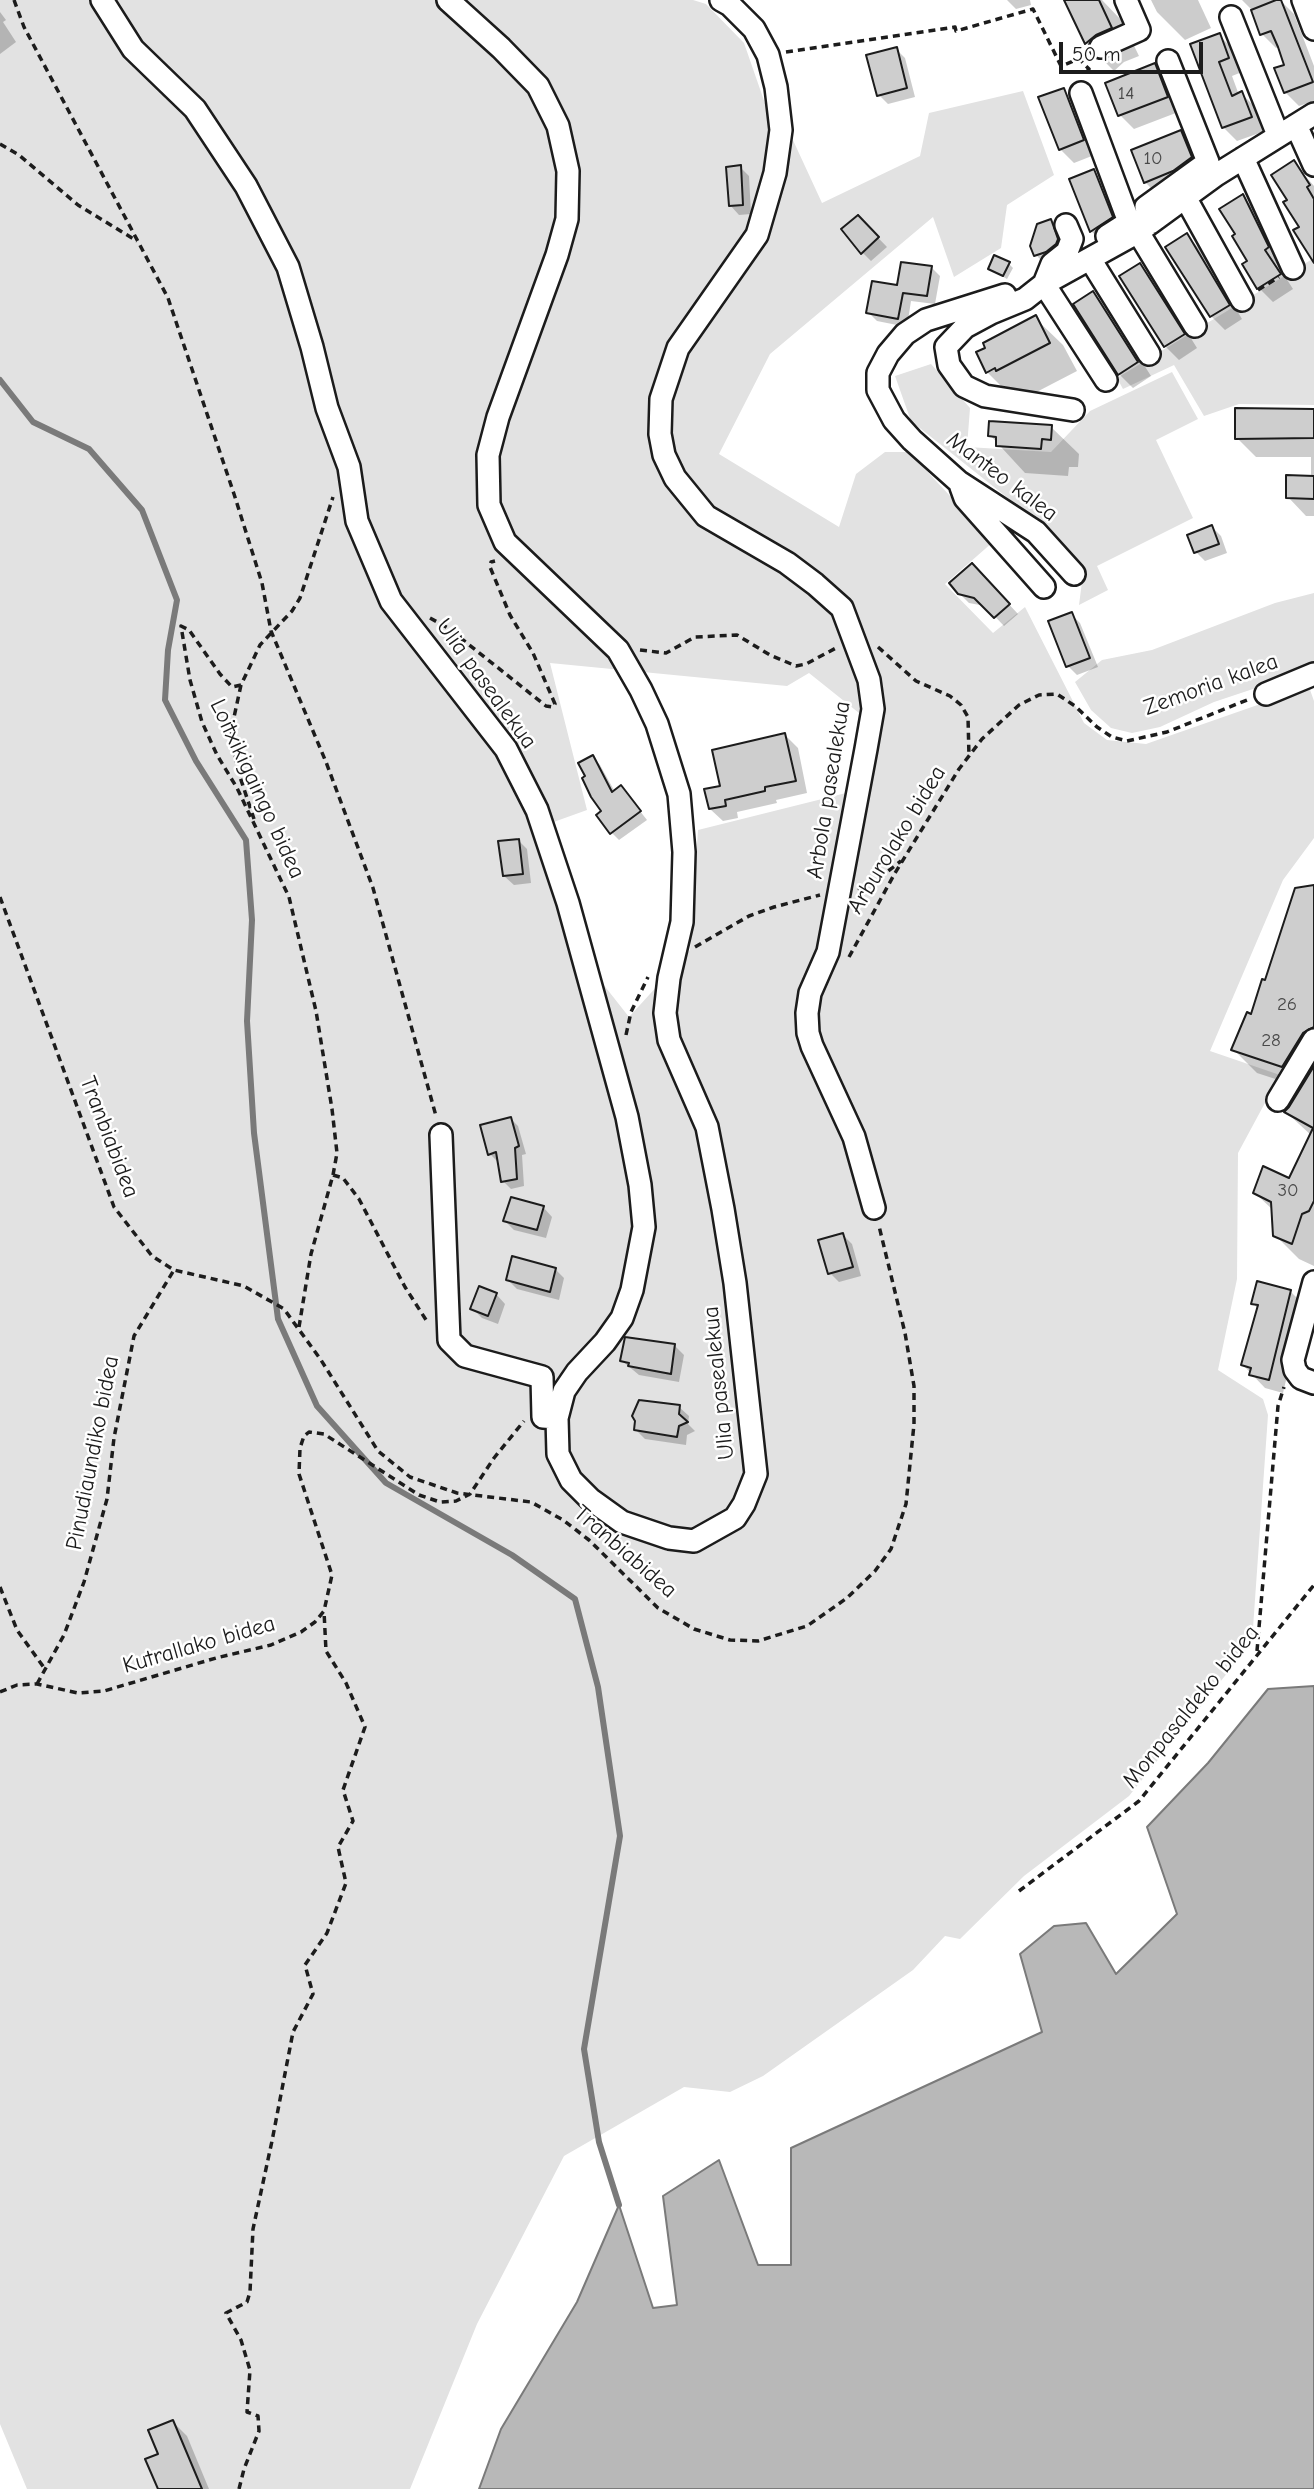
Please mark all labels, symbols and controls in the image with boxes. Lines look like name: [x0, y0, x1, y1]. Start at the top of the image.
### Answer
scale bar: [1062, 28, 1206, 72]
text: 50 m: [1072, 42, 1121, 66]
house number: 14: [1118, 83, 1134, 105]
house number: 10: [1143, 148, 1163, 170]
street label: Manteo kalea: [941, 426, 1063, 528]
street label: Ulia pasealekua: [430, 614, 542, 754]
street label: Zemoria kalea: [1140, 648, 1282, 722]
street label: Loitxikigaingo bidea: [203, 695, 311, 883]
street label: Arbola pasealekua: [801, 699, 857, 881]
street label: Arburolako bidea: [842, 761, 952, 919]
house number: 26: [1277, 994, 1297, 1016]
house number: 28: [1261, 1030, 1281, 1052]
street label: Tranbiabidea: [73, 1072, 145, 1202]
house number: 30: [1277, 1180, 1299, 1202]
street label: Ulia pasealekua: [697, 1305, 741, 1461]
street label: Pinudiaundiko bidea: [61, 1354, 125, 1552]
street label: Tranbiabidea: [568, 1500, 682, 1604]
street label: Kutrallako bidea: [120, 1610, 278, 1680]
street label: Monpasaldeko bidea: [1117, 1620, 1265, 1794]

